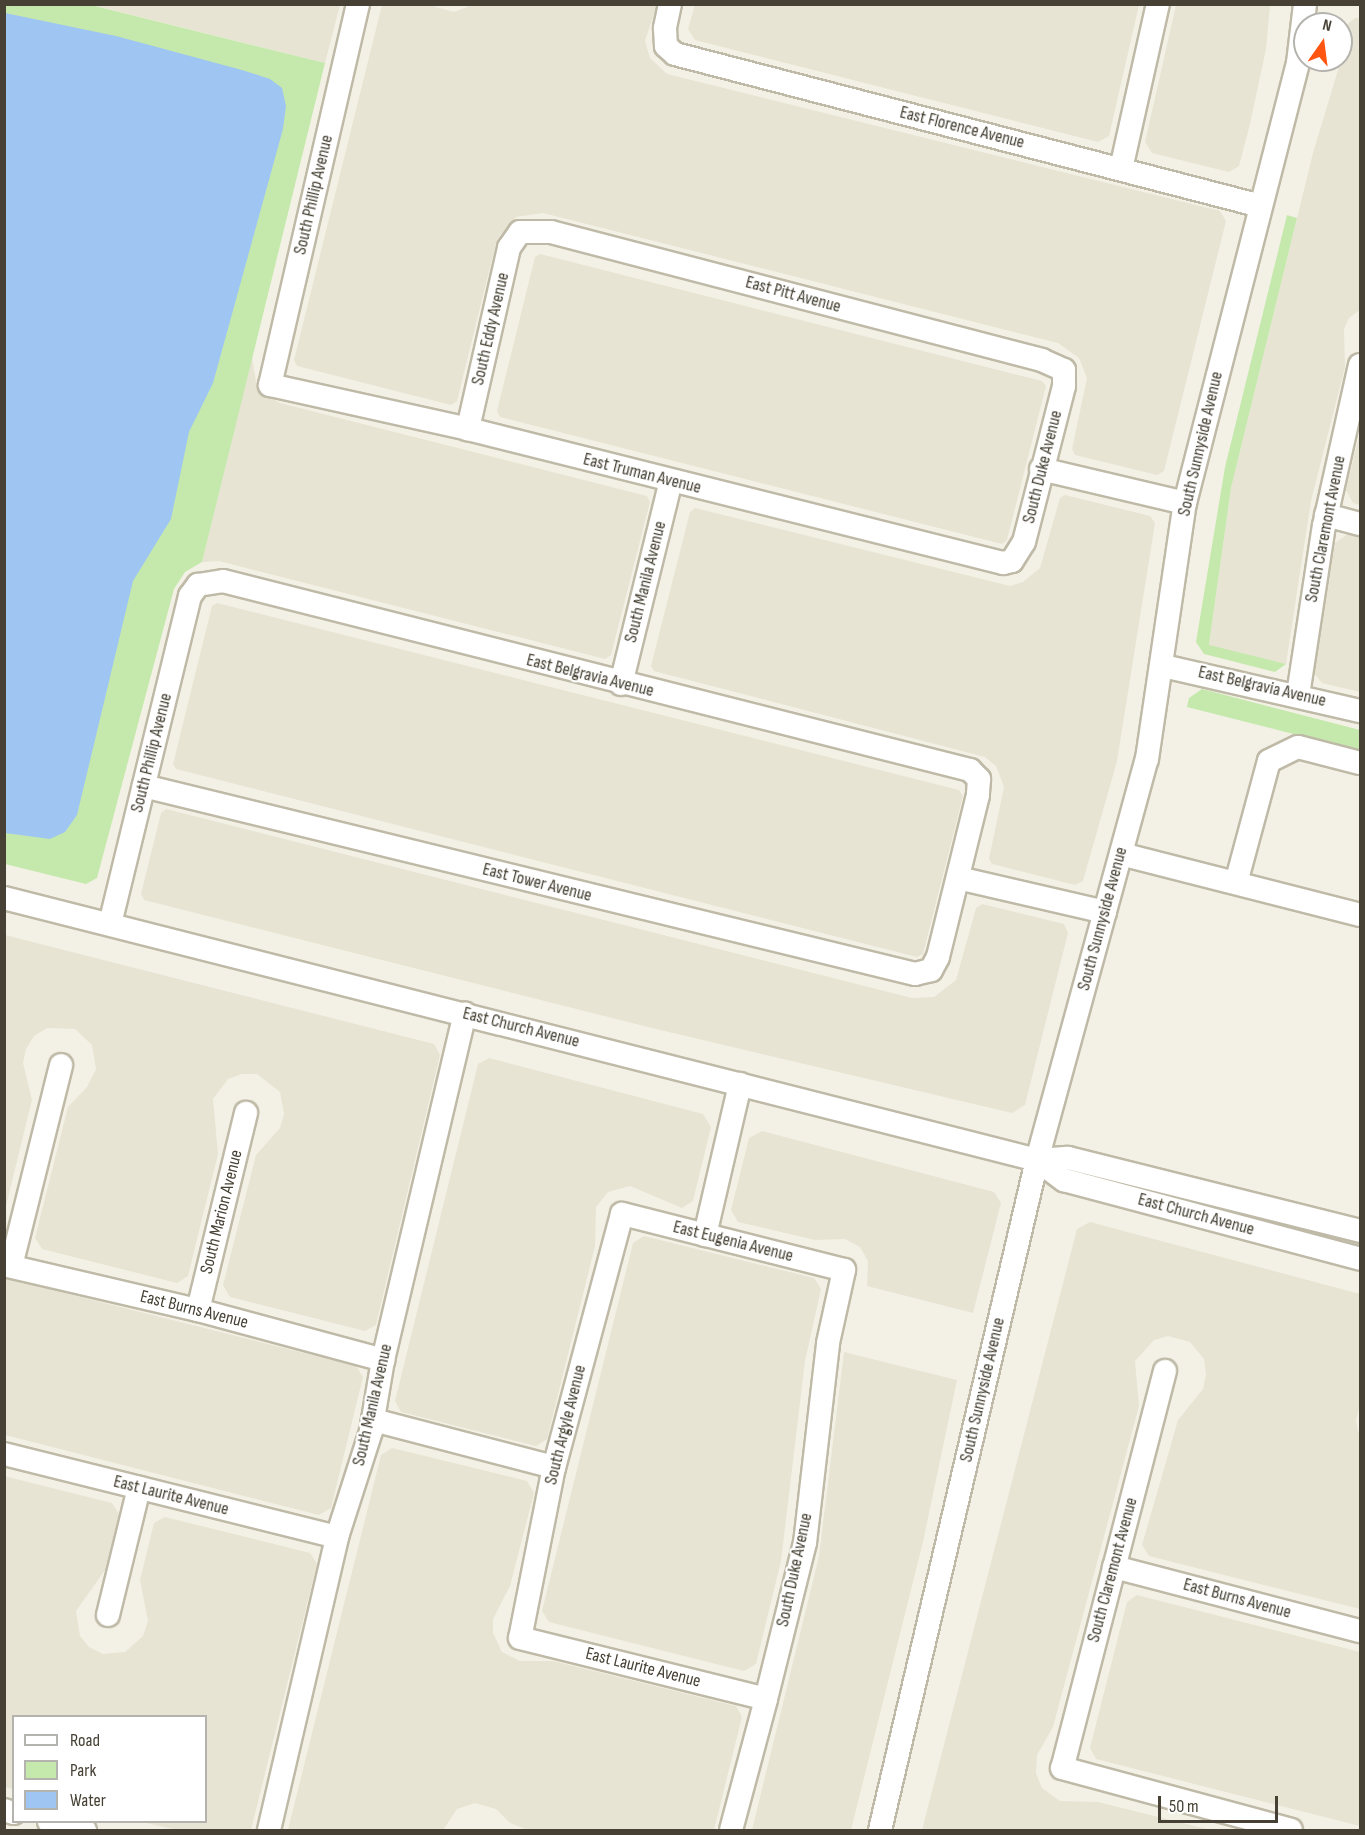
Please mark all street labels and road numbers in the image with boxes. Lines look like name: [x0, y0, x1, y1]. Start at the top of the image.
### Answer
street label: East Florence Avenue: [897, 102, 1027, 154]
street label: South Phillip Avenue: [290, 133, 338, 257]
street label: South Eddy Avenue: [468, 271, 514, 387]
street label: East Pitt Avenue: [743, 272, 843, 318]
street label: South Sunnyside Avenue: [1174, 370, 1228, 518]
street label: South Duke Avenue: [1019, 408, 1067, 526]
street label: East Truman Avenue: [581, 449, 703, 499]
street label: South Claremont Avenue: [1301, 454, 1351, 604]
street label: South Manila Avenue: [620, 519, 672, 645]
street label: East Belgravia Avenue: [524, 650, 656, 702]
street label: East Belgravia Avenue: [1196, 662, 1328, 712]
street label: South Phillip Avenue: [127, 691, 177, 815]
street label: South Sunnyside Avenue: [1073, 845, 1133, 993]
street label: East Tower Avenue: [480, 859, 594, 907]
street label: East Church Avenue: [460, 1003, 582, 1053]
street label: South Marion Avenue: [196, 1148, 248, 1276]
street label: East Church Avenue: [1135, 1189, 1257, 1241]
street label: East Eugenia Avenue: [671, 1217, 795, 1267]
street label: East Burns Avenue: [138, 1286, 250, 1334]
street label: South Sunnyside Avenue: [956, 1316, 1010, 1464]
street label: South Manila Avenue: [348, 1342, 398, 1468]
street label: South Argyle Avenue: [541, 1363, 591, 1487]
street label: East Laurite Avenue: [111, 1471, 231, 1521]
street label: South Claremont Avenue: [1083, 1495, 1143, 1645]
street label: South Duke Avenue: [772, 1511, 818, 1629]
street label: East Burns Avenue: [1181, 1574, 1293, 1624]
street label: East Laurite Avenue: [583, 1643, 703, 1693]

